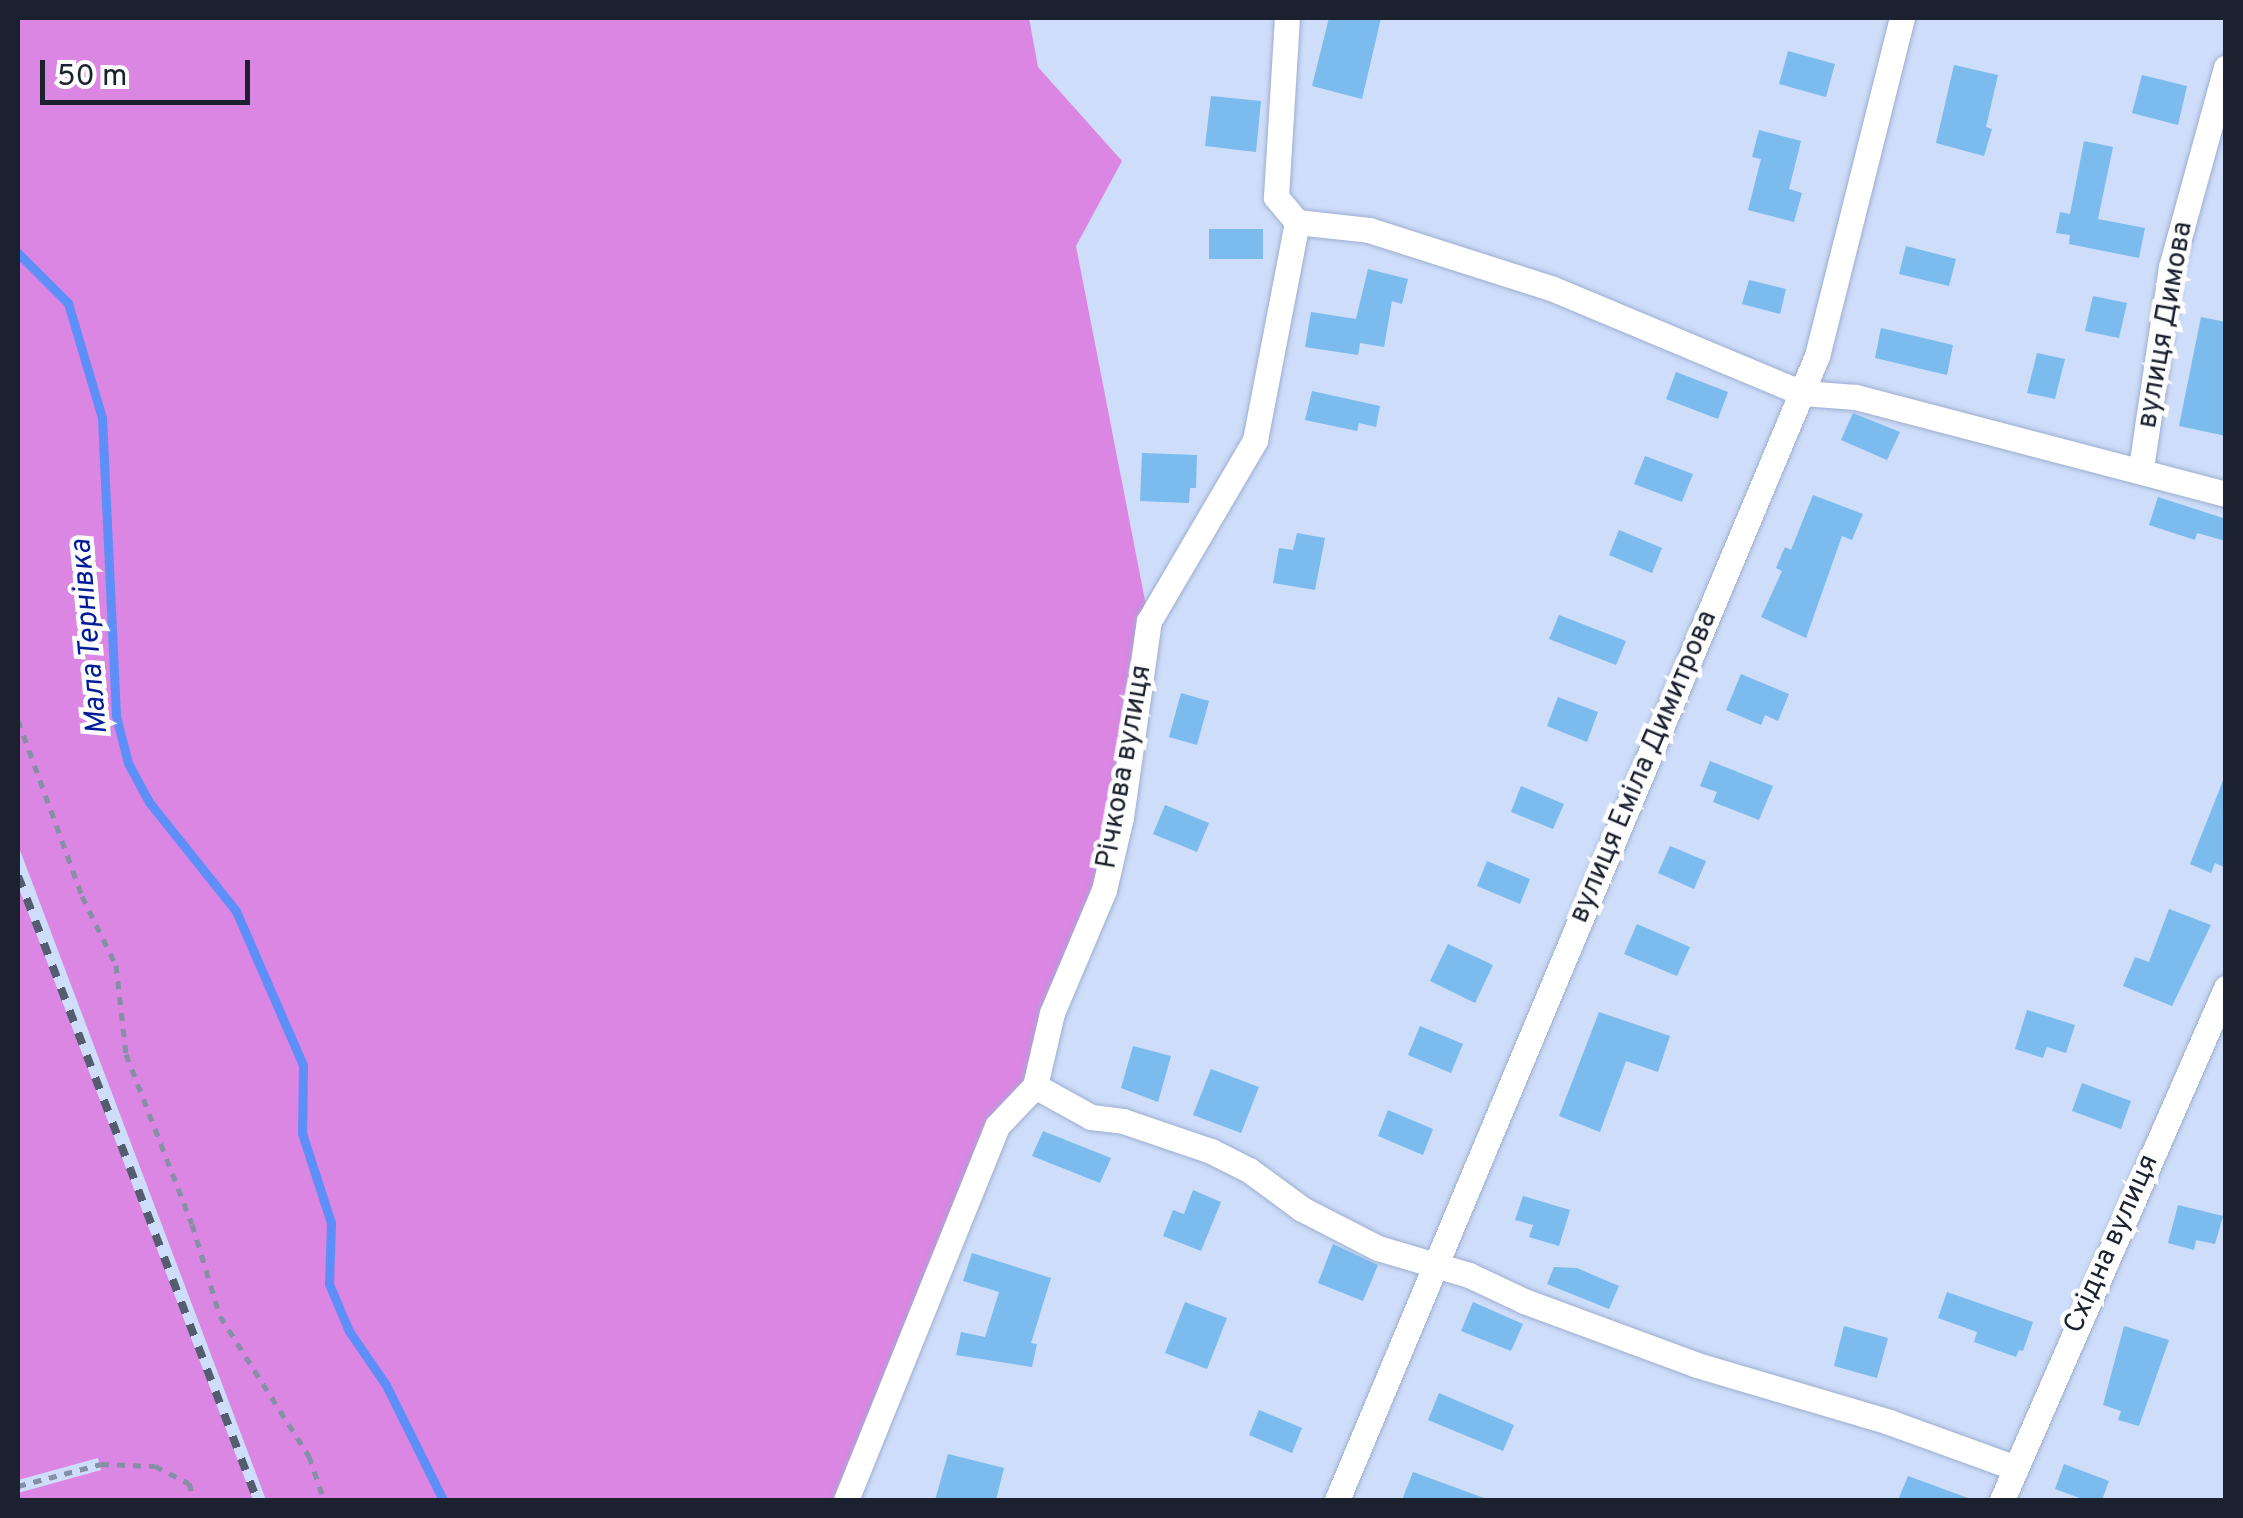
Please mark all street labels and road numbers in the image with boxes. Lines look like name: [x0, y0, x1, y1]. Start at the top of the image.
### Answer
street label: вулиця Димова: [2131, 219, 2201, 431]
street label: вулиця Еміла Димитрова: [1563, 606, 1725, 928]
street label: Річкова вулиця: [1091, 663, 1159, 871]
street label: Східна вулиця: [2058, 1149, 2166, 1339]

